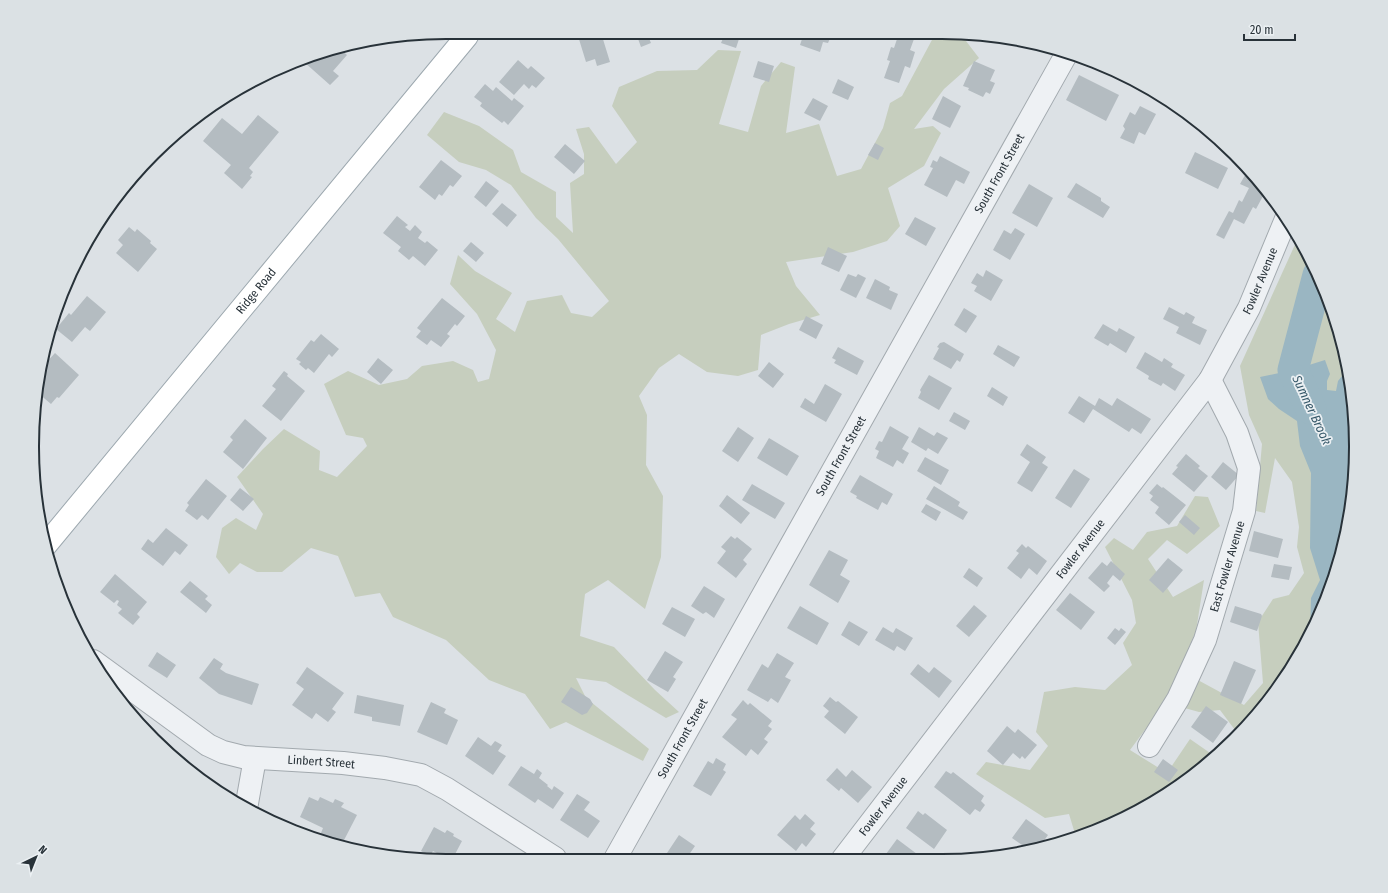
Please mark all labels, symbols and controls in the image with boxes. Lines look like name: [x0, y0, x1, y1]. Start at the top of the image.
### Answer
scale bar: [1244, 16, 1295, 42]
text: 20 m: [1250, 23, 1274, 37]
street label: South Front Street: [972, 131, 1027, 216]
street label: Fowler Avenue: [1240, 245, 1280, 317]
street label: Ridge Road: [233, 265, 279, 317]
water label: Sumner Brook: [1289, 372, 1335, 448]
street label: South Front Street: [813, 414, 869, 498]
street label: Fowler Avenue: [1053, 516, 1108, 581]
street label: East Fowler Avenue: [1207, 519, 1248, 614]
street label: South Front Street: [655, 696, 710, 781]
street label: Linbert Street: [287, 753, 356, 771]
street label: Fowler Avenue: [856, 773, 911, 839]
north arrow: [16, 837, 56, 877]
text: N: [36, 843, 49, 857]

